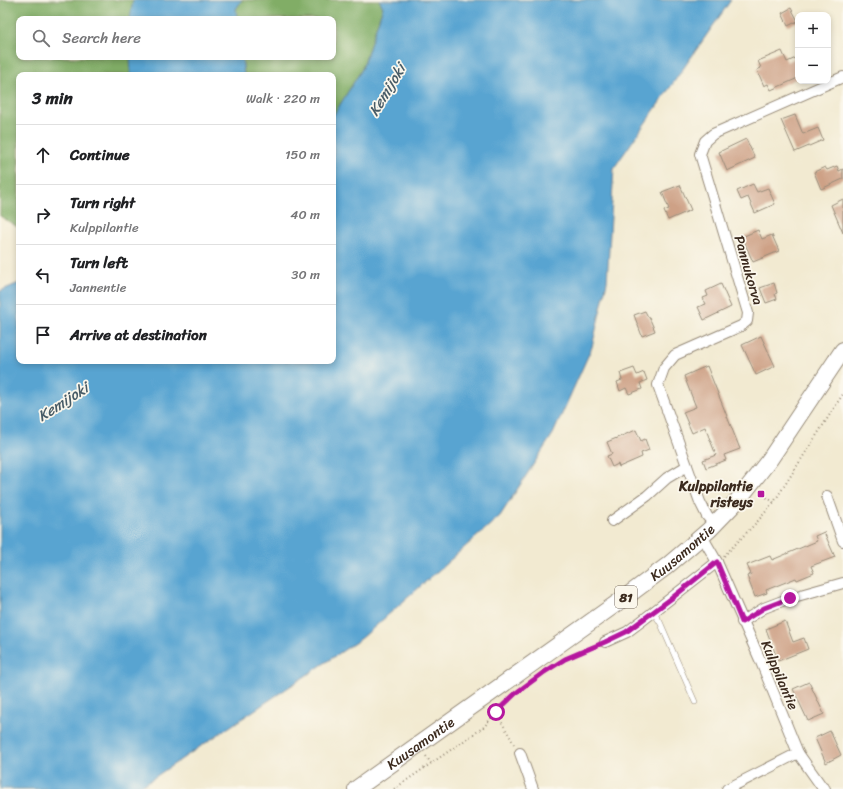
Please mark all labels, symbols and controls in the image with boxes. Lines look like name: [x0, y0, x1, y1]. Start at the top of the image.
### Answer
map controls: [795, 12, 831, 84]
button: +: [795, 12, 831, 48]
search box: [16, 16, 336, 60]
text: Search here: [62, 25, 141, 51]
icon: search: [30, 27, 52, 49]
button: −: [795, 48, 831, 84]
water label: Kemijoki: [361, 56, 414, 121]
text: 3 min: [32, 83, 73, 113]
text: Walk · 220 m: [246, 87, 320, 110]
text: Continue: [70, 142, 130, 168]
text: 150 m: [285, 143, 320, 166]
icon: ahead: [32, 144, 54, 166]
text: Turn right: [70, 190, 135, 216]
text: 40 m: [290, 203, 320, 226]
icon: right: [32, 204, 54, 226]
text: Kulppilantie: [70, 216, 139, 239]
street label: Pannukorva: [727, 232, 770, 308]
text: Turn left: [70, 250, 128, 276]
text: 30 m: [291, 263, 320, 286]
icon: left: [32, 264, 54, 286]
text: Jannentie: [70, 276, 126, 299]
text: Arrive at destination: [70, 322, 207, 348]
icon: arrive: [32, 324, 54, 346]
water label: Kemijoki: [32, 374, 96, 428]
place label: Kulppilantie risteys: [678, 474, 754, 515]
marker: Kulppilantie risteys: [756, 489, 766, 499]
street label: Kuusamontie: [644, 518, 722, 588]
road number: 81: [615, 586, 637, 608]
route end: [781, 589, 799, 607]
street label: Kulppilantie: [754, 636, 805, 714]
route start: [487, 703, 505, 721]
street label: Kuusamontie: [381, 710, 460, 777]

